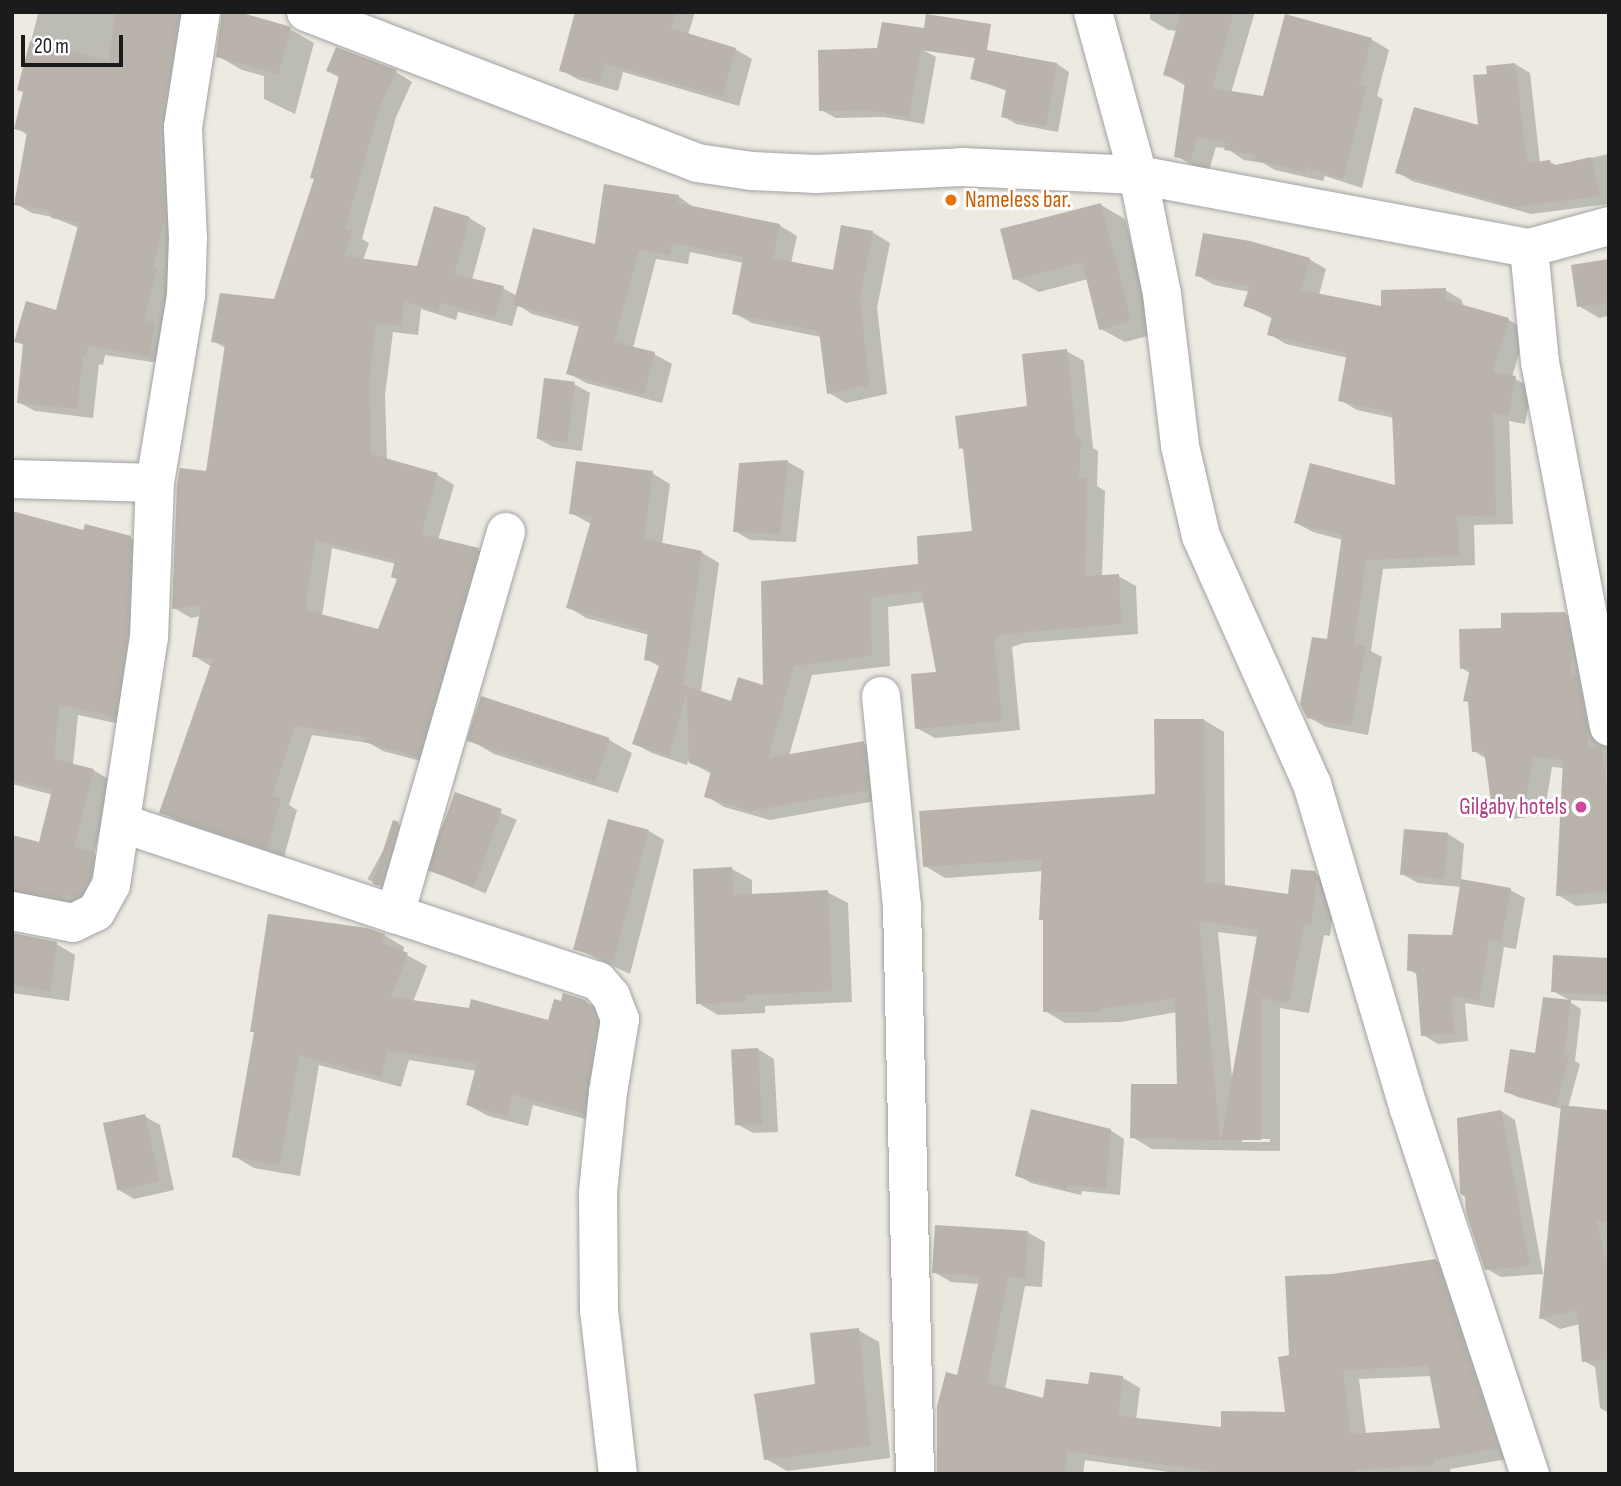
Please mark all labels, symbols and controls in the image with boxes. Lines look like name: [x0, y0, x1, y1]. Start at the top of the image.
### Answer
scale bar: [24, 21, 126, 65]
text: 20 m: [34, 34, 69, 59]
place label: Nameless bar.: [965, 186, 1071, 214]
marker: Nameless bar.: [943, 192, 959, 208]
place label: Gilgaby hotels: [1459, 793, 1567, 821]
marker: Gilgaby hotels: [1573, 799, 1589, 815]

